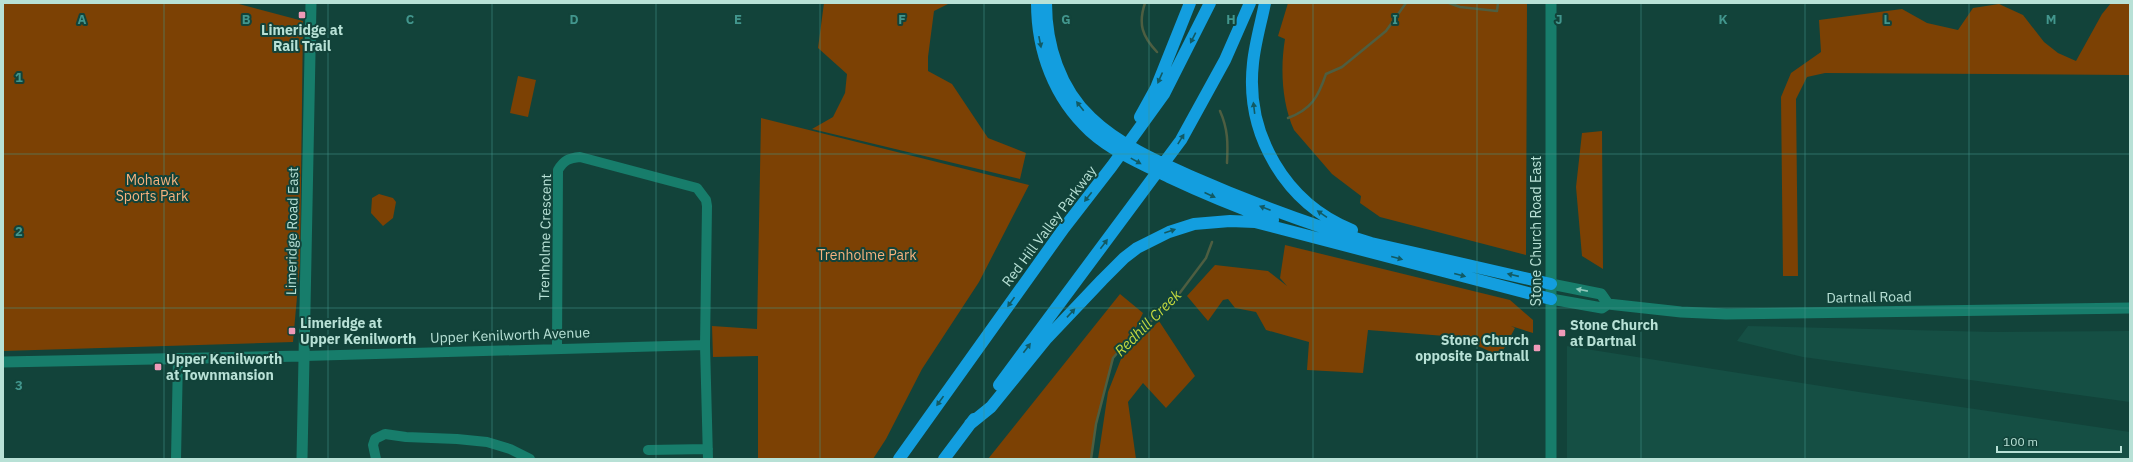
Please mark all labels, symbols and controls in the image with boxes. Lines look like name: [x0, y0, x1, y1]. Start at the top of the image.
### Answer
marker: Limeridge at Rail Trail: [297, 10, 307, 20]
text: A: [78, 11, 87, 28]
text: B: [242, 11, 251, 28]
text: C: [406, 11, 415, 28]
text: D: [569, 11, 579, 28]
text: E: [734, 11, 742, 28]
text: F: [898, 11, 906, 28]
text: G: [1061, 11, 1071, 28]
text: H: [1226, 11, 1236, 28]
text: I: [1392, 11, 1398, 28]
text: J: [1555, 11, 1563, 28]
text: K: [1718, 11, 1728, 28]
text: L: [1884, 11, 1891, 28]
text: M: [2046, 11, 2056, 28]
place label: Limeridge at Rail Trail: [261, 21, 343, 55]
one-way arrow: [1189, 32, 1196, 44]
one-way arrow: [1037, 36, 1043, 48]
text: 1: [15, 69, 23, 86]
one-way arrow: [1157, 72, 1163, 84]
one-way arrow: [1076, 101, 1085, 112]
one-way arrow: [1251, 102, 1257, 114]
one-way arrow: [1177, 134, 1185, 144]
street label: Stone Church Road East: [1527, 156, 1545, 306]
one-way arrow: [1130, 157, 1142, 164]
street label: Red Hill Valley Parkway: [998, 162, 1100, 290]
street label: Limeridge Road East: [282, 167, 302, 295]
park label: Mohawk Sports Park: [116, 171, 189, 205]
street label: Trenholme Crescent: [535, 173, 555, 300]
one-way arrow: [1084, 191, 1092, 202]
one-way arrow: [1204, 192, 1215, 198]
one-way arrow: [1259, 204, 1271, 210]
one-way arrow: [1317, 210, 1328, 218]
text: 2: [15, 223, 23, 240]
one-way arrow: [1165, 228, 1177, 234]
one-way arrow: [1100, 238, 1108, 249]
park label: Trenholme Park: [817, 246, 917, 264]
one-way arrow: [1391, 256, 1404, 262]
one-way arrow: [1455, 272, 1467, 278]
one-way arrow: [1507, 272, 1519, 278]
water label: Redhill Creek: [1110, 285, 1185, 360]
one-way arrow: [1576, 287, 1588, 293]
street label: Dartnall Road: [1826, 287, 1912, 307]
one-way arrow: [1007, 296, 1015, 307]
one-way arrow: [1066, 308, 1076, 318]
place label: Limeridge at Upper Kenilworth: [300, 314, 416, 348]
place label: Stone Church at Dartnal: [1570, 316, 1658, 350]
street label: Upper Kenilworth Avenue: [430, 323, 591, 347]
marker: Limeridge at Upper Kenilworth: [287, 326, 297, 336]
marker: Stone Church at Dartnal: [1557, 328, 1567, 338]
place label: Stone Church opposite Dartnall: [1415, 331, 1529, 365]
one-way arrow: [1022, 343, 1030, 353]
marker: Stone Church opposite Dartnall: [1532, 343, 1542, 353]
place label: Upper Kenilworth at Townmansion: [166, 350, 282, 384]
marker: Upper Kenilworth at Townmansion: [153, 362, 163, 372]
text: 3: [15, 377, 23, 394]
one-way arrow: [936, 396, 944, 406]
scale bar: [1997, 428, 2121, 454]
text: 100 m: [2003, 434, 2038, 449]

